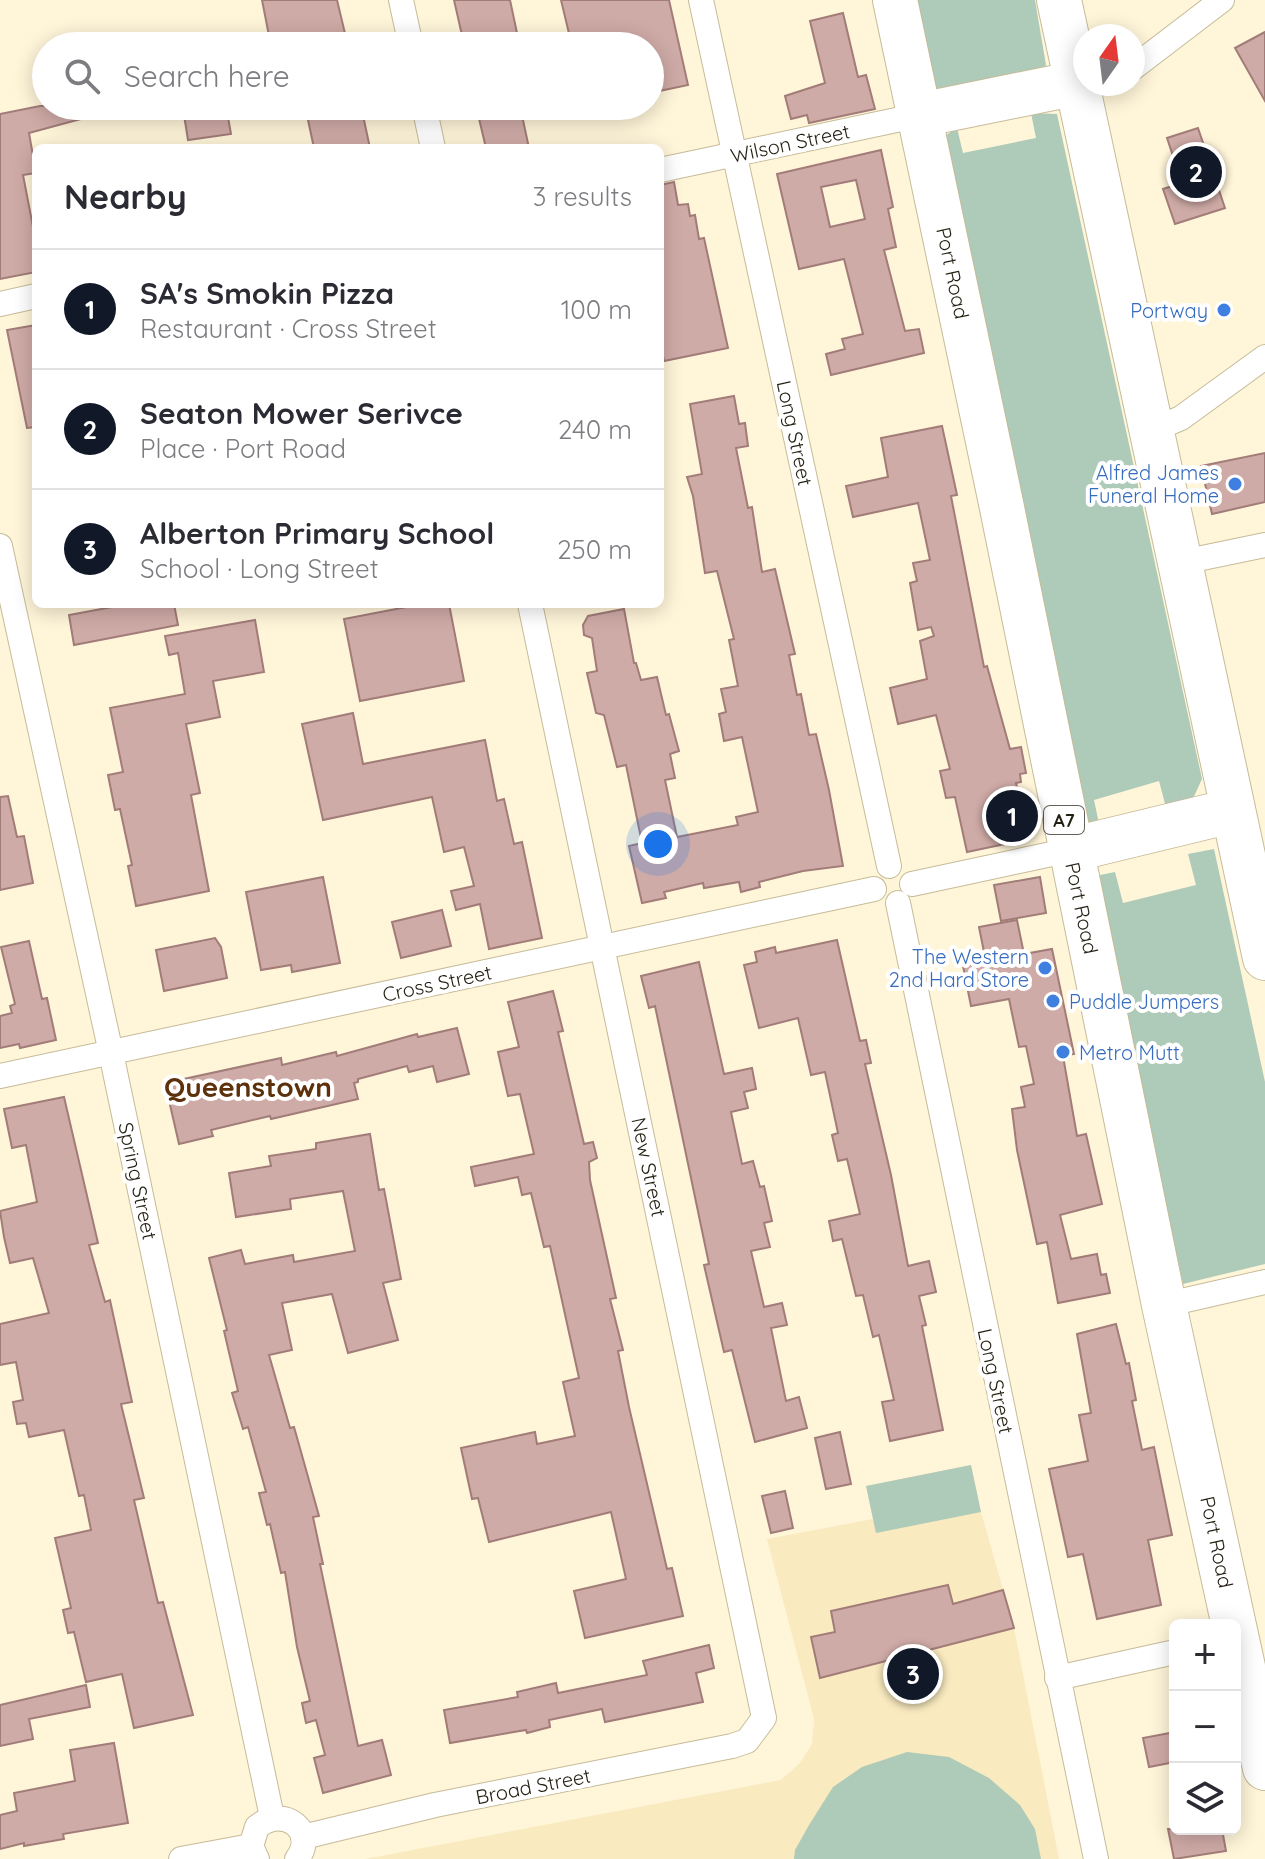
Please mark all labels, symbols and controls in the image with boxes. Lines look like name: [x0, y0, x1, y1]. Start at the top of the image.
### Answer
north arrow: [1073, 24, 1145, 96]
search box: [32, 32, 664, 120]
icon: search: [60, 54, 104, 98]
text: Search here: [124, 57, 290, 95]
street label: Wilson Street: [728, 118, 852, 168]
pin: 2: [1170, 142, 1222, 202]
text: Nearby: [64, 175, 187, 218]
text: 3 results: [533, 180, 632, 213]
street label: Port Road: [931, 225, 975, 321]
text: SA's Smokin Pizza: [140, 274, 394, 312]
text: 1: [85, 293, 95, 326]
text: 100 m: [561, 293, 632, 326]
place label: Portway: [1130, 298, 1208, 323]
marker: Portway: [1215, 301, 1233, 319]
text: Restaurant · Cross Street: [140, 312, 437, 345]
street label: Long Street: [772, 378, 818, 488]
text: Seaton Mower Serivce: [140, 394, 463, 432]
text: 2: [83, 413, 97, 446]
text: 240 m: [558, 413, 632, 446]
text: Place · Port Road: [140, 432, 346, 465]
place label: Alfred James Funeral Home: [1088, 460, 1219, 508]
marker: Alfred James Funeral Home: [1226, 475, 1244, 493]
text: Alberton Primary School: [140, 514, 494, 552]
text: 3: [83, 533, 97, 566]
text: 250 m: [557, 533, 632, 566]
text: School · Long Street: [140, 552, 378, 585]
pin: 1: [986, 786, 1038, 846]
road number: A7: [1044, 806, 1084, 834]
your location: [638, 824, 678, 864]
street label: Port Road: [1060, 860, 1104, 956]
place label: The Western 2nd Hard Store: [889, 944, 1029, 992]
street label: Cross Street: [380, 959, 494, 1007]
marker: The Western 2nd Hard Store: [1036, 959, 1054, 977]
place label: Puddle Jumpers: [1069, 989, 1219, 1014]
marker: Puddle Jumpers: [1044, 992, 1062, 1010]
place label: Metro Mutt: [1079, 1040, 1180, 1065]
marker: Metro Mutt: [1054, 1043, 1072, 1061]
district label: Queenstown: [164, 1069, 332, 1104]
street label: New Street: [626, 1115, 672, 1219]
street label: Spring Street: [113, 1120, 163, 1242]
street label: Long Street: [973, 1326, 1019, 1436]
street label: Port Road: [1195, 1494, 1239, 1590]
map controls: [1169, 1619, 1241, 1835]
button: +: [1169, 1619, 1241, 1691]
pin: 3: [887, 1644, 939, 1704]
button: −: [1169, 1691, 1241, 1763]
street label: Broad Street: [473, 1763, 593, 1809]
button: layers: [1169, 1763, 1241, 1835]

